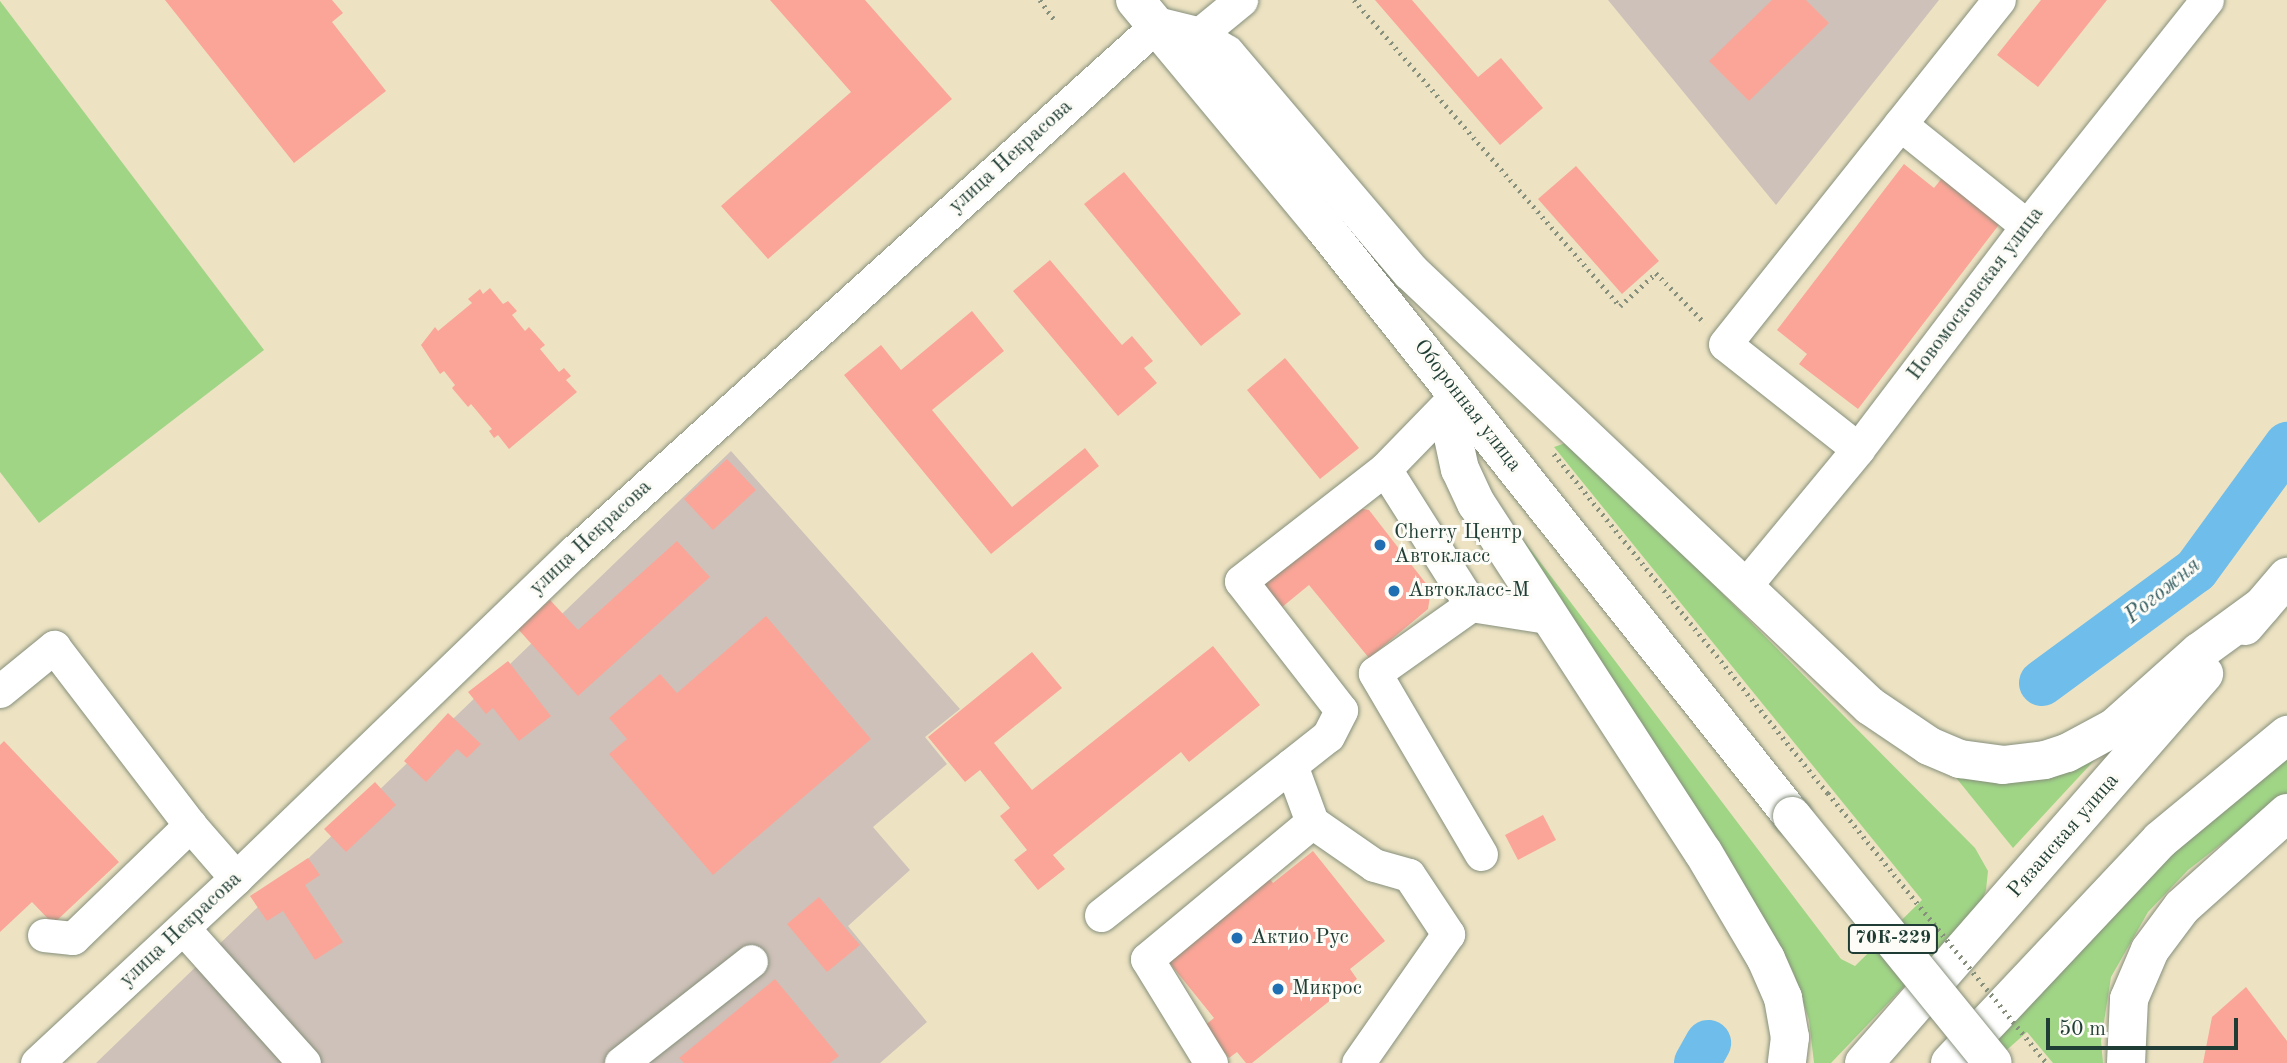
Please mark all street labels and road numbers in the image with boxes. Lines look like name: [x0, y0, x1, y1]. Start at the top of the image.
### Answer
street label: улица Некрасова: [944, 95, 1078, 219]
street label: Новомосковская улица: [1903, 202, 2049, 386]
street label: Оборонная улица: [1408, 335, 1526, 477]
street label: улица Некрасова: [525, 475, 657, 601]
street label: Рязанская улица: [2003, 769, 2125, 903]
street label: улица Некрасова: [115, 867, 247, 993]
road number: 70К-229: [1848, 923, 1938, 954]

